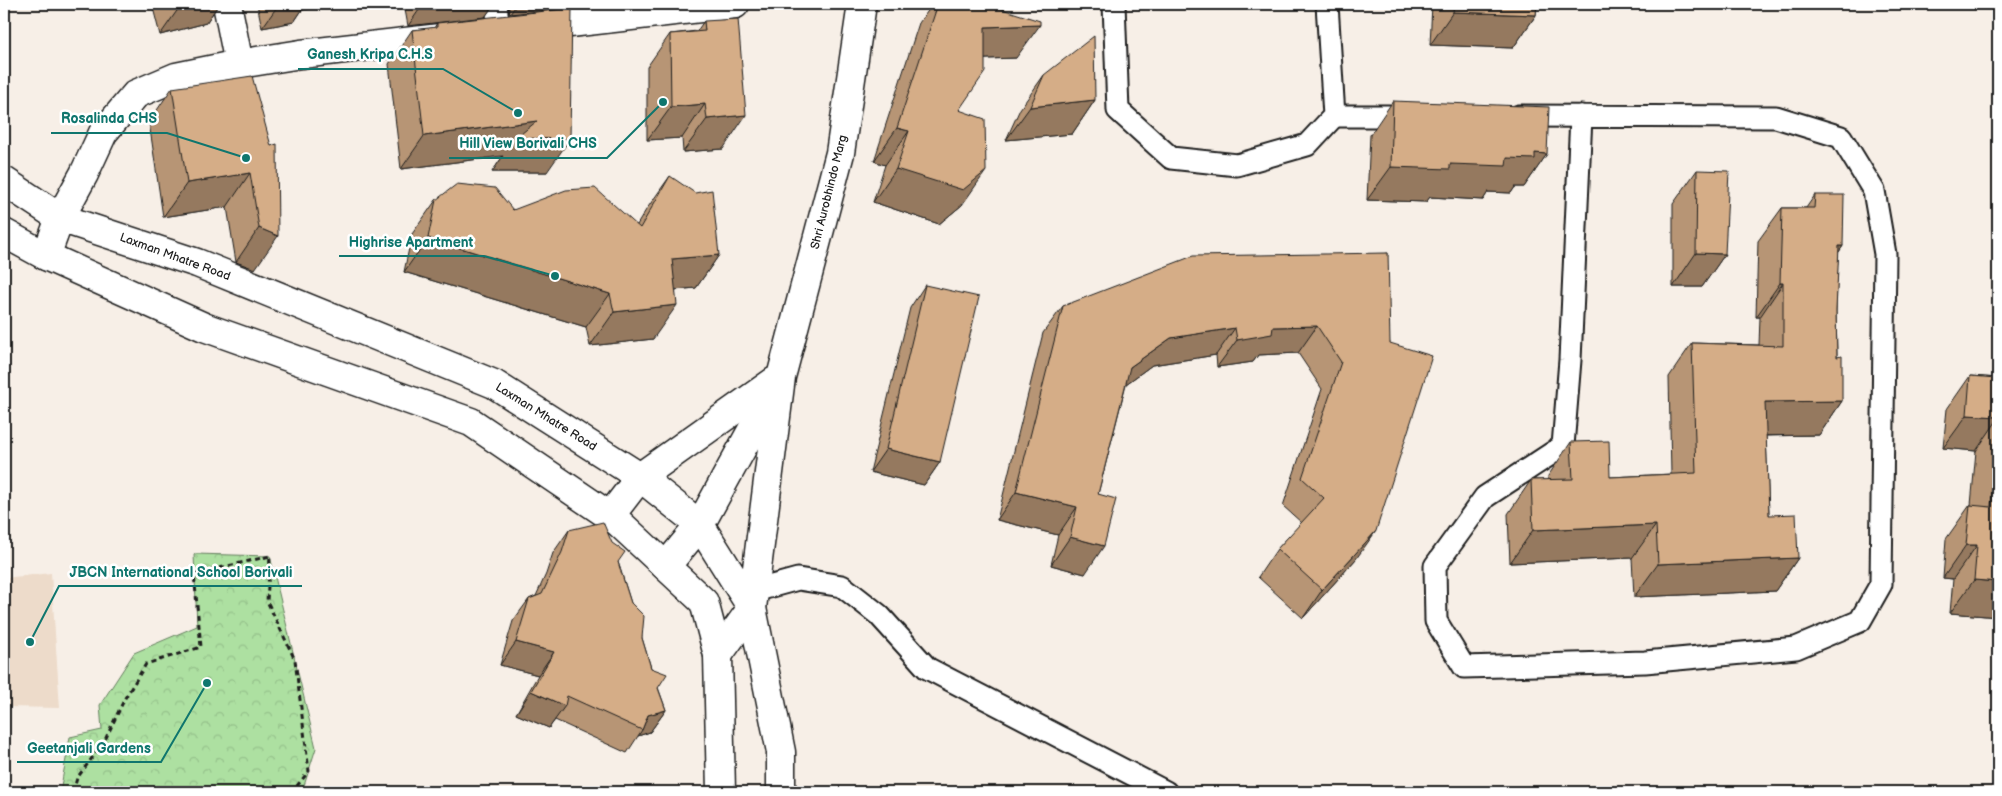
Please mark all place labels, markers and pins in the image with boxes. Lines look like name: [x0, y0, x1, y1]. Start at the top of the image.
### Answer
callout: Ganesh Kripa C.H.S: [298, 40, 443, 69]
callout: Rosalinda CHS: [51, 104, 167, 133]
callout: Hill View Borivali CHS: [449, 129, 607, 158]
callout: Highrise Apartment: [339, 227, 484, 256]
callout: JBCN International School Borivali: [59, 557, 302, 586]
callout: Geetanjali Gardens: [17, 733, 161, 762]

